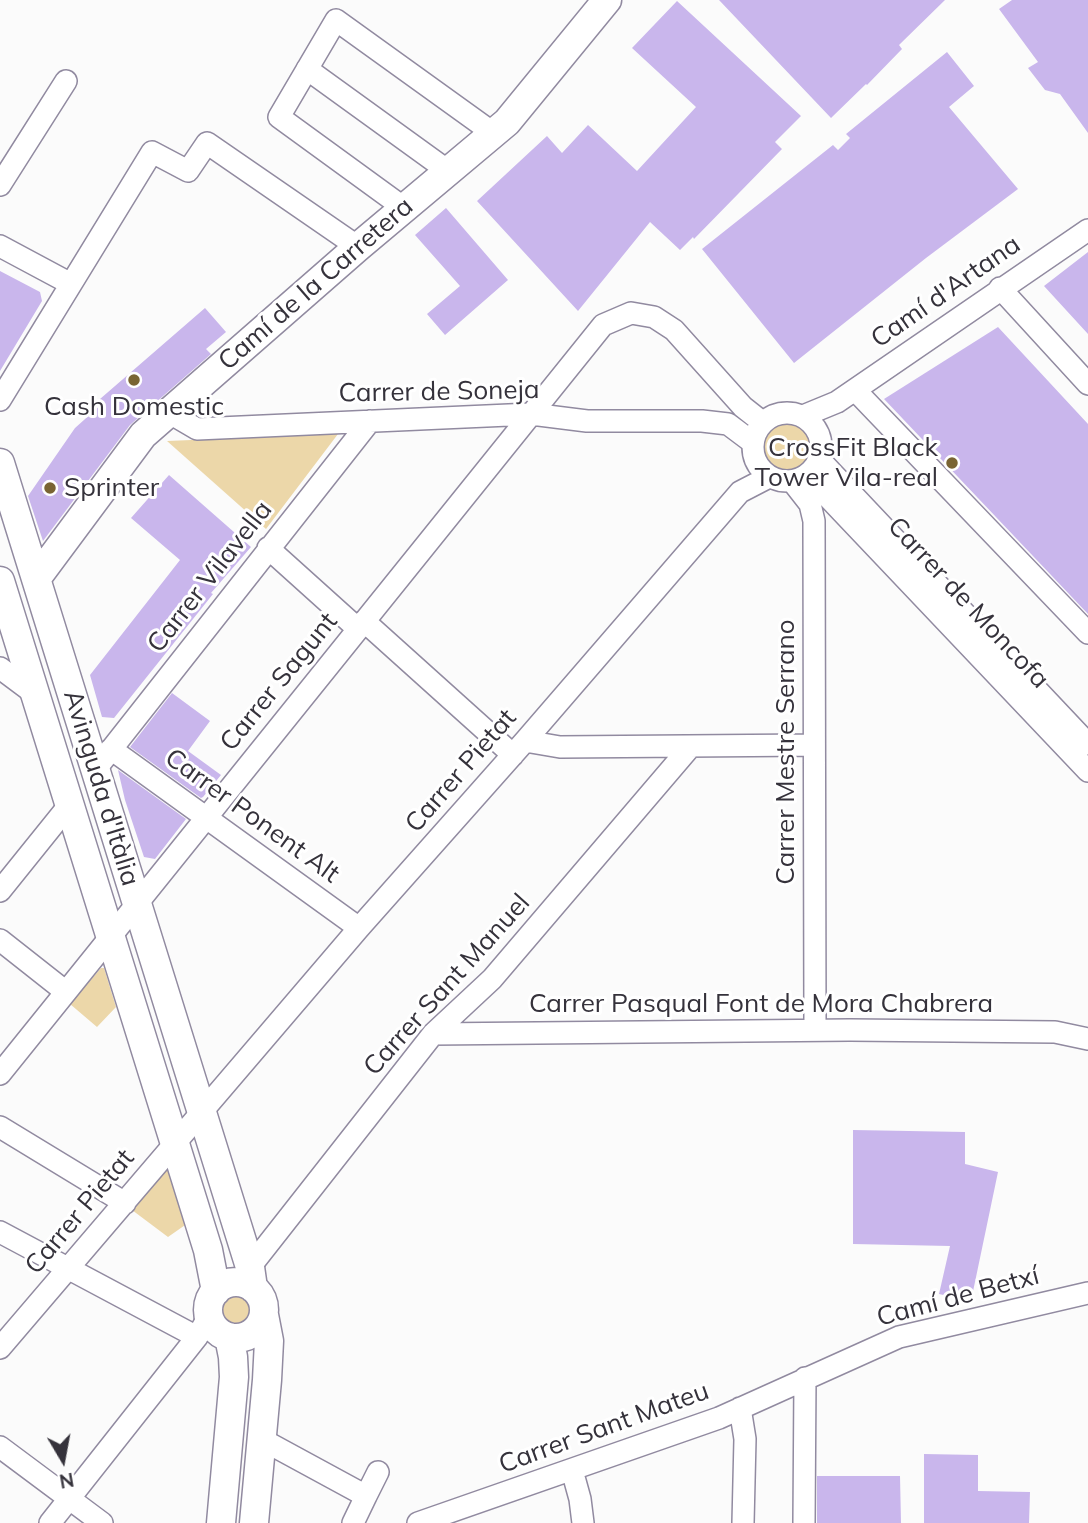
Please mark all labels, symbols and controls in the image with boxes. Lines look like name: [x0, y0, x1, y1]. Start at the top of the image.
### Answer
street label: Camí de la Carretera: [212, 191, 420, 377]
street label: Camí d'Artana: [865, 229, 1027, 355]
marker: Cash Domestic: [126, 372, 142, 388]
street label: Carrer de Soneja: [338, 375, 540, 409]
place label: Cash Domestic: [44, 391, 224, 423]
place label: CrossFit Black Tower Vila-real: [754, 432, 938, 494]
marker: CrossFit Black Tower Vila-real: [944, 455, 960, 471]
place label: Sprinter: [64, 472, 159, 504]
marker: Sprinter: [42, 480, 58, 496]
street label: Carrer Vilavella: [141, 495, 279, 659]
street label: Carrer de Moncofa: [881, 511, 1055, 695]
street label: Carrer Sagunt: [214, 607, 344, 757]
street label: Carrer Mestre Serrano: [770, 619, 802, 885]
street label: Avinguda d'Itàlia: [56, 686, 146, 890]
street label: Carrer Pietat: [399, 703, 523, 839]
street label: Carrer Ponent Alt: [159, 742, 345, 890]
street label: Carrer Sant Manuel: [357, 888, 537, 1082]
street label: Carrer Pasqual Font de Mora Chabrera: [529, 988, 993, 1020]
street label: Carrer Pietat: [19, 1143, 141, 1281]
street label: Camí de Betxí: [874, 1260, 1042, 1334]
street label: Carrer Sant Mateu: [495, 1376, 713, 1480]
north arrow: [28, 1425, 98, 1495]
text: N: [57, 1468, 76, 1494]

